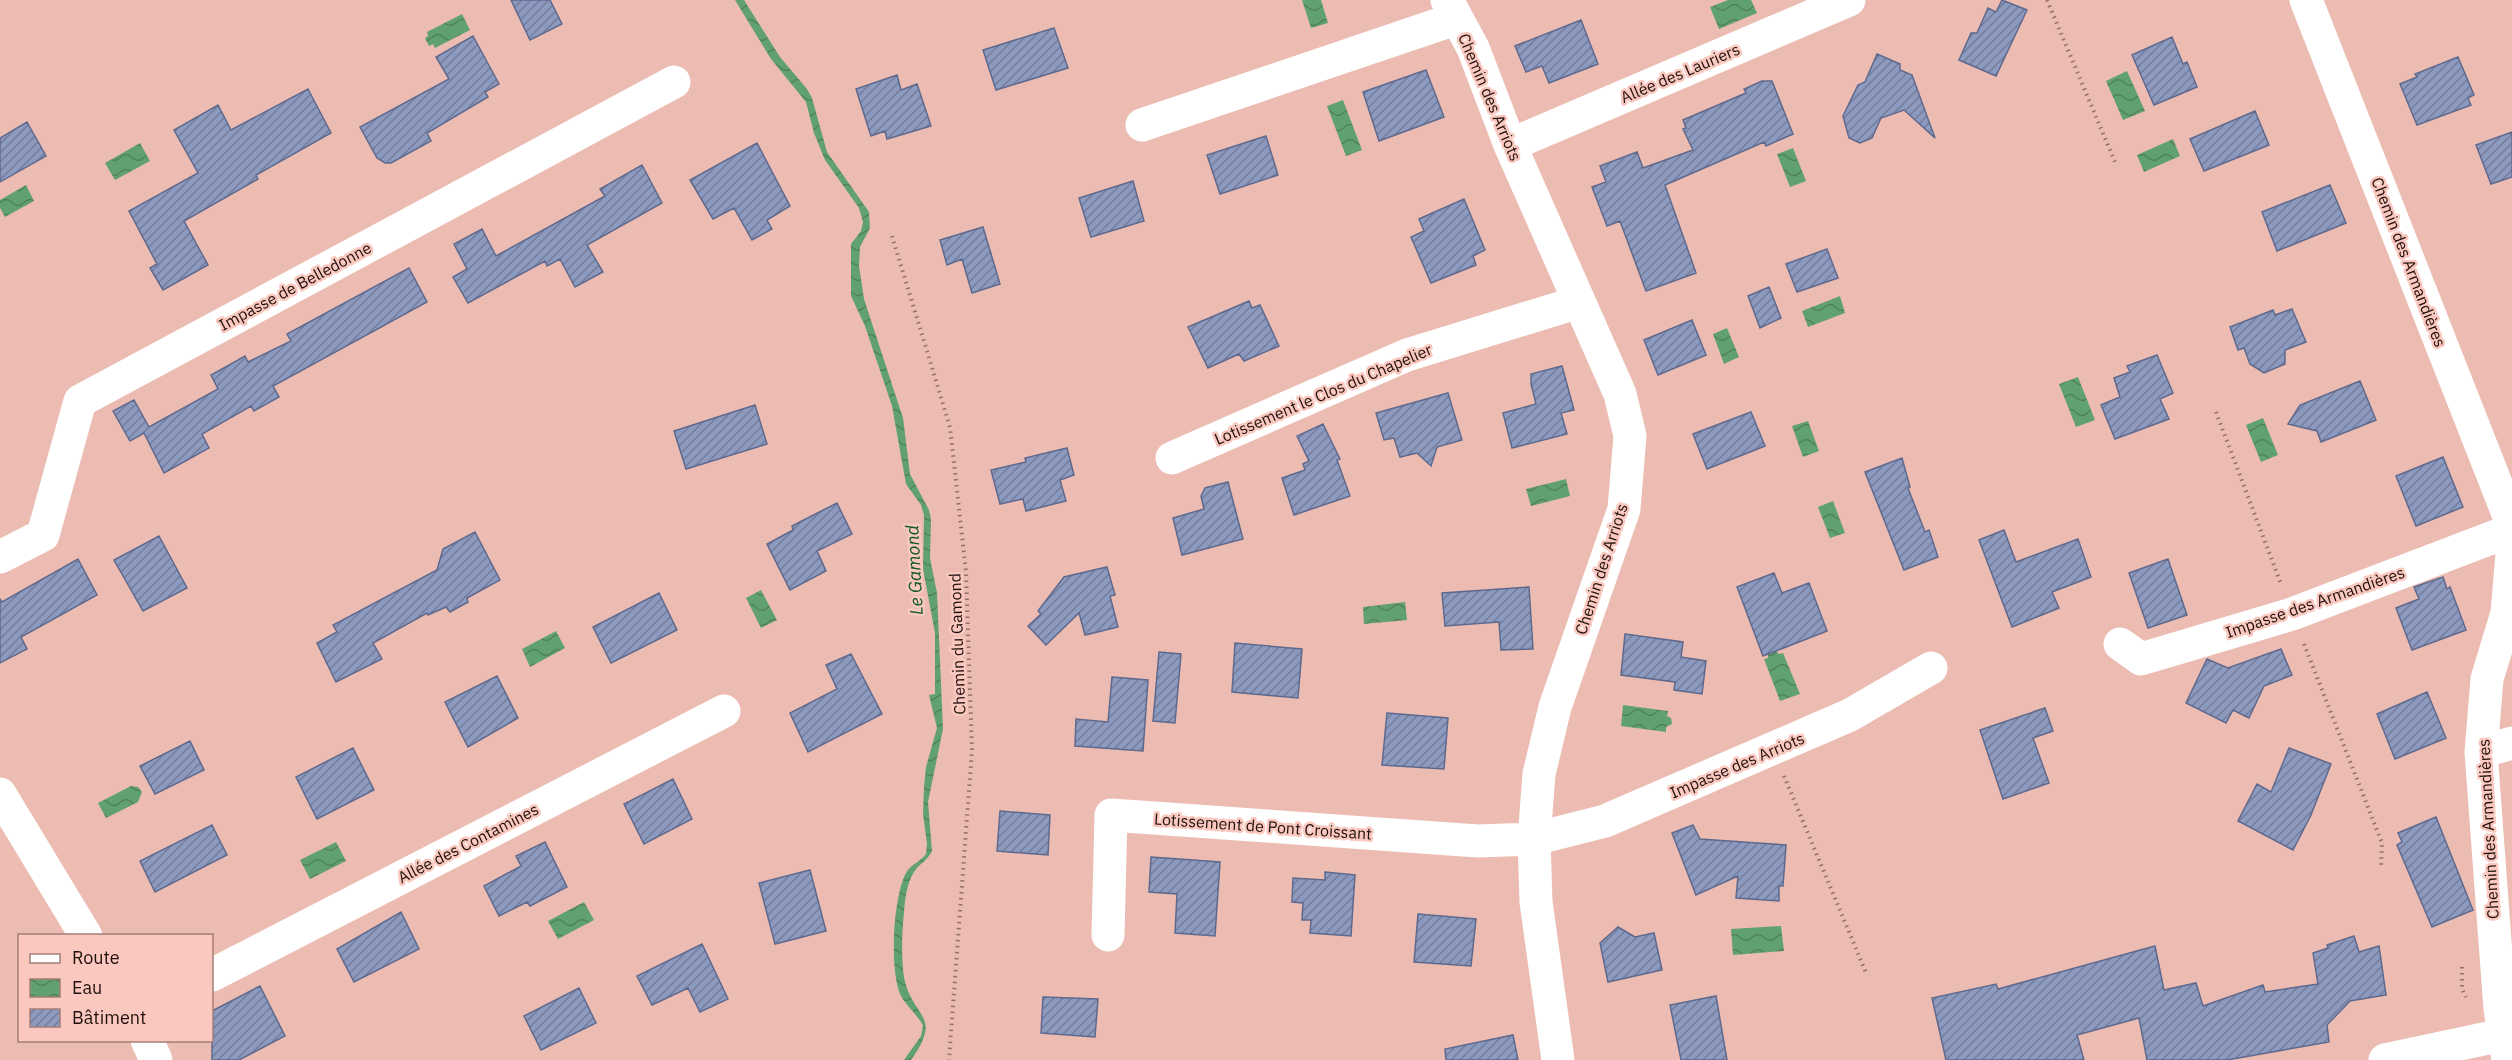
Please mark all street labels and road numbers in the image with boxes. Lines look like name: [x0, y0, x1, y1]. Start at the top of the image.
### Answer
street label: Chemin des Arriots: [1454, 30, 1526, 164]
street label: Allée des Lauriers: [1617, 39, 1743, 107]
street label: Chemin des Armandières: [2367, 174, 2451, 350]
street label: Impasse de Belledonne: [215, 237, 375, 335]
street label: Lotissement le Clos du Chapelier: [1211, 339, 1435, 449]
street label: Chemin des Arriots: [1570, 501, 1632, 637]
street label: Impasse des Armandières: [2223, 562, 2407, 642]
street label: Chemin du Gamond: [945, 573, 969, 715]
street label: Impasse des Arriots: [1667, 728, 1807, 802]
street label: Chemin des Armandières: [2473, 738, 2503, 920]
street label: Allée des Contamines: [394, 799, 542, 887]
street label: Lotissement de Pont Croissant: [1154, 808, 1372, 844]

